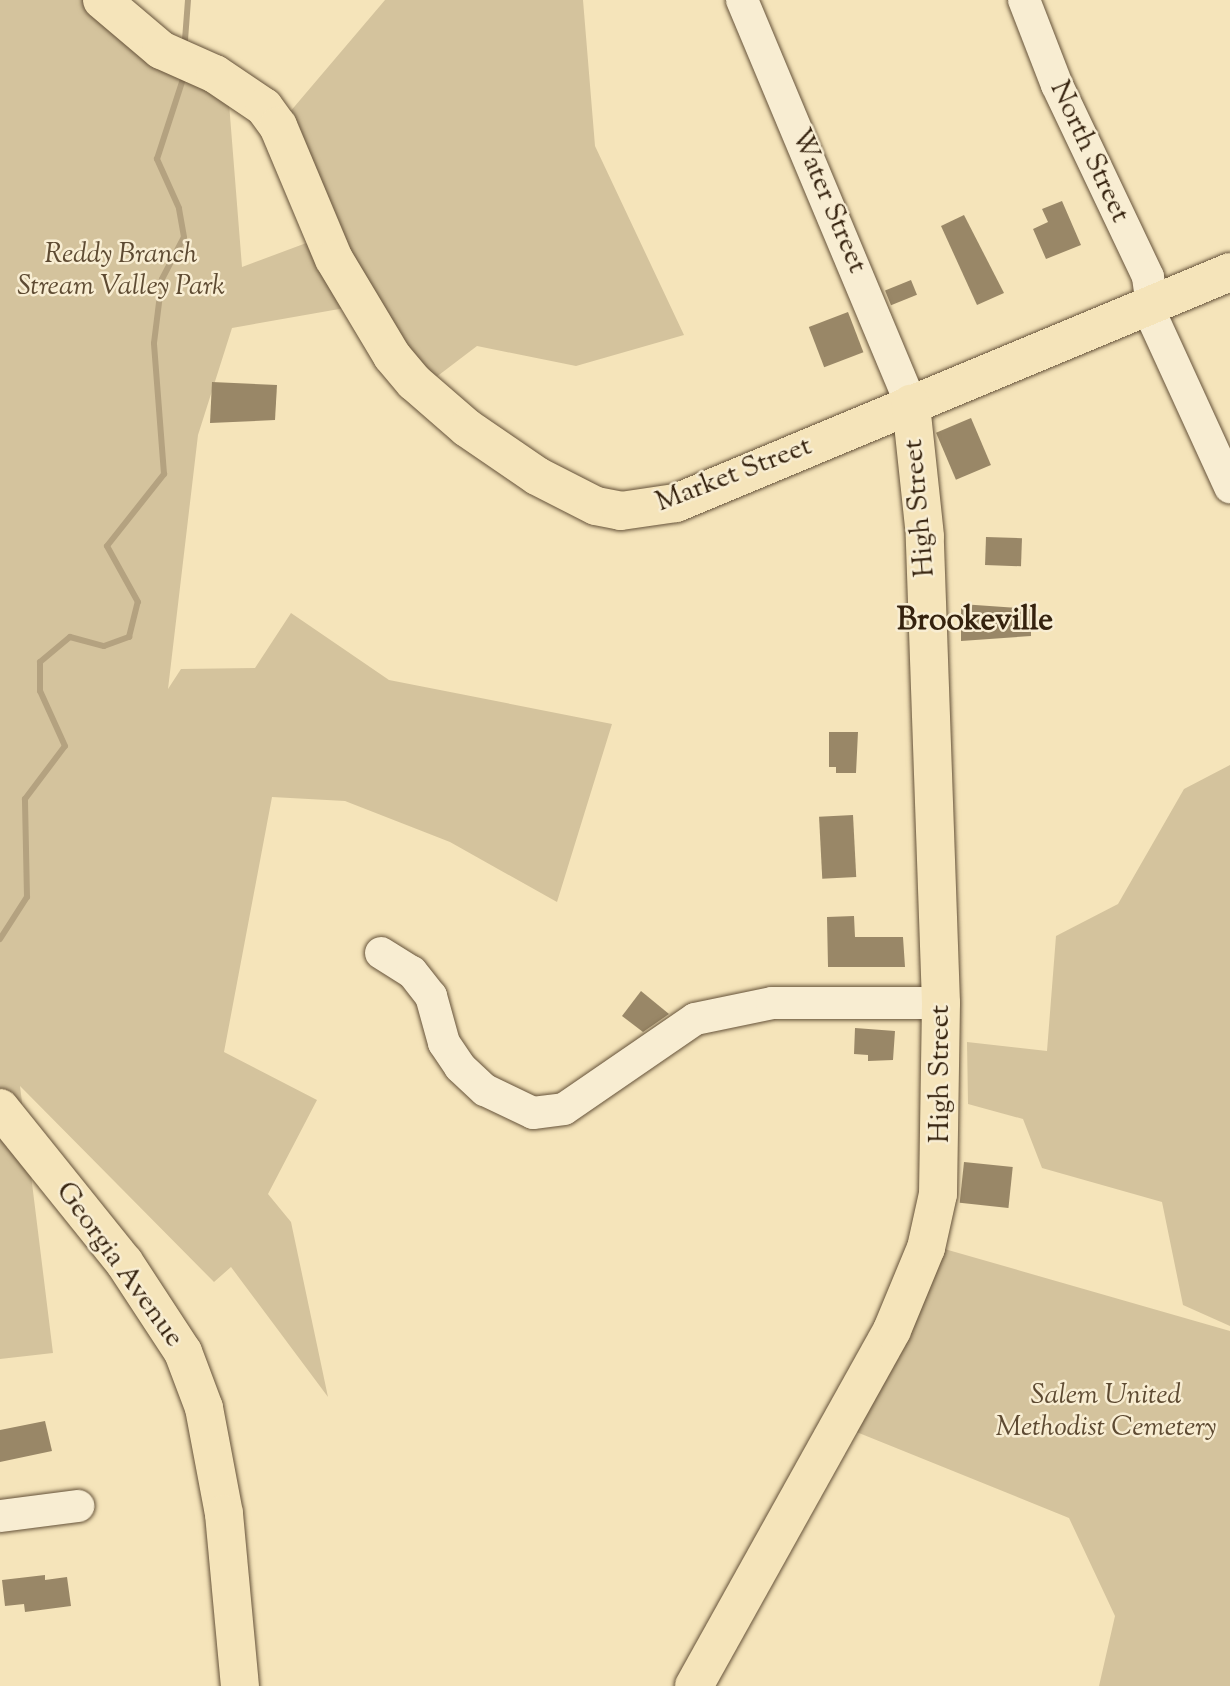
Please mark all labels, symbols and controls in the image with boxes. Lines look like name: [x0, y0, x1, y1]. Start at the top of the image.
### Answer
street label: North Street: [1042, 76, 1136, 228]
street label: Water Street: [783, 124, 873, 278]
park label: Reddy Branch Stream Valley Park: [17, 238, 225, 304]
street label: Market Street: [651, 430, 817, 520]
street label: High Street: [897, 438, 943, 578]
district label: Brookeville: [897, 602, 1053, 640]
street label: High Street: [924, 1005, 958, 1143]
street label: Georgia Avenue: [48, 1176, 190, 1354]
park label: Salem United Methodist Cemetery: [996, 1379, 1216, 1445]

